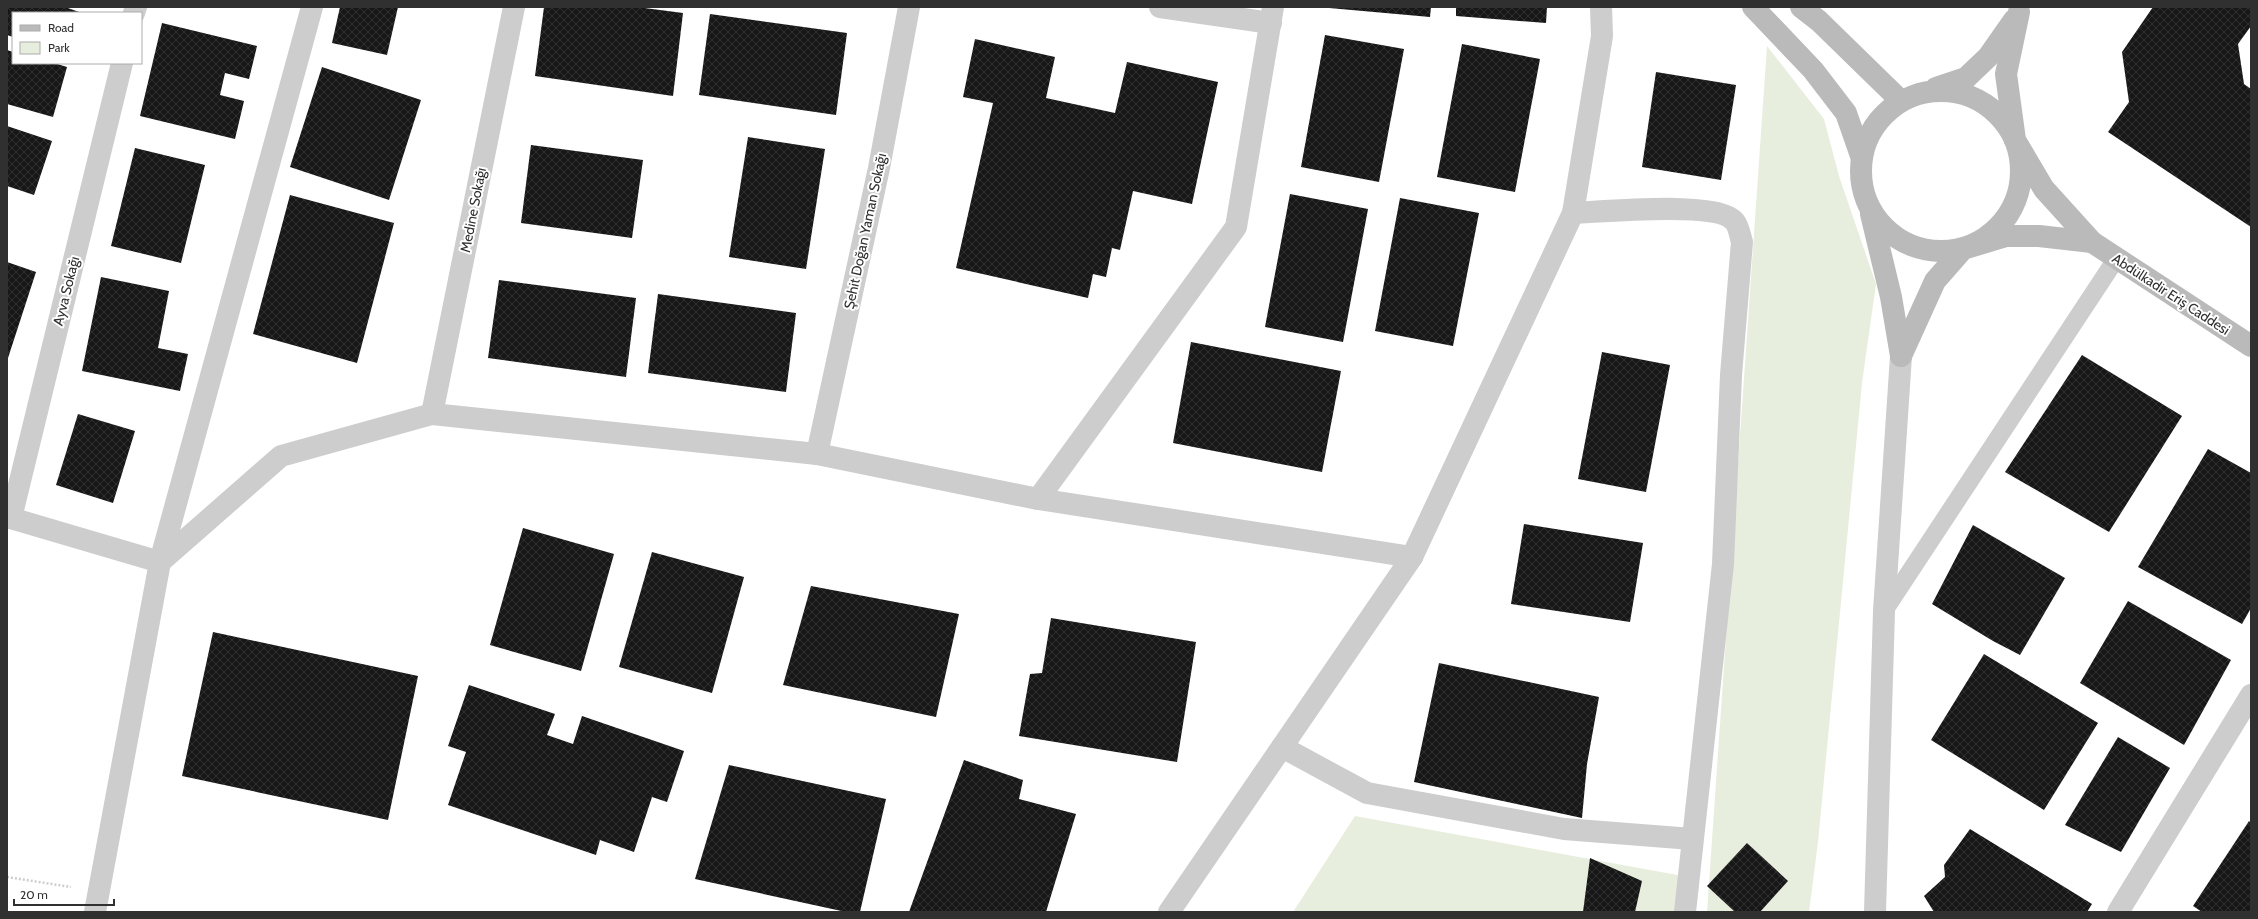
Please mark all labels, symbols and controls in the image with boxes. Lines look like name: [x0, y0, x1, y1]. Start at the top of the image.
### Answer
legend: [12, 12, 142, 64]
text: Road: [48, 20, 74, 35]
text: Park: [48, 40, 70, 55]
street label: Şehit Doğan Yaman Sokağı: [840, 152, 890, 310]
street label: Medine Sokağı: [456, 166, 490, 254]
street label: Abdülkadir Eriş Caddesi: [2109, 249, 2233, 339]
street label: Ayva Sokağı: [49, 255, 83, 327]
scale bar: [14, 881, 114, 907]
text: 20 m: [20, 887, 48, 902]

